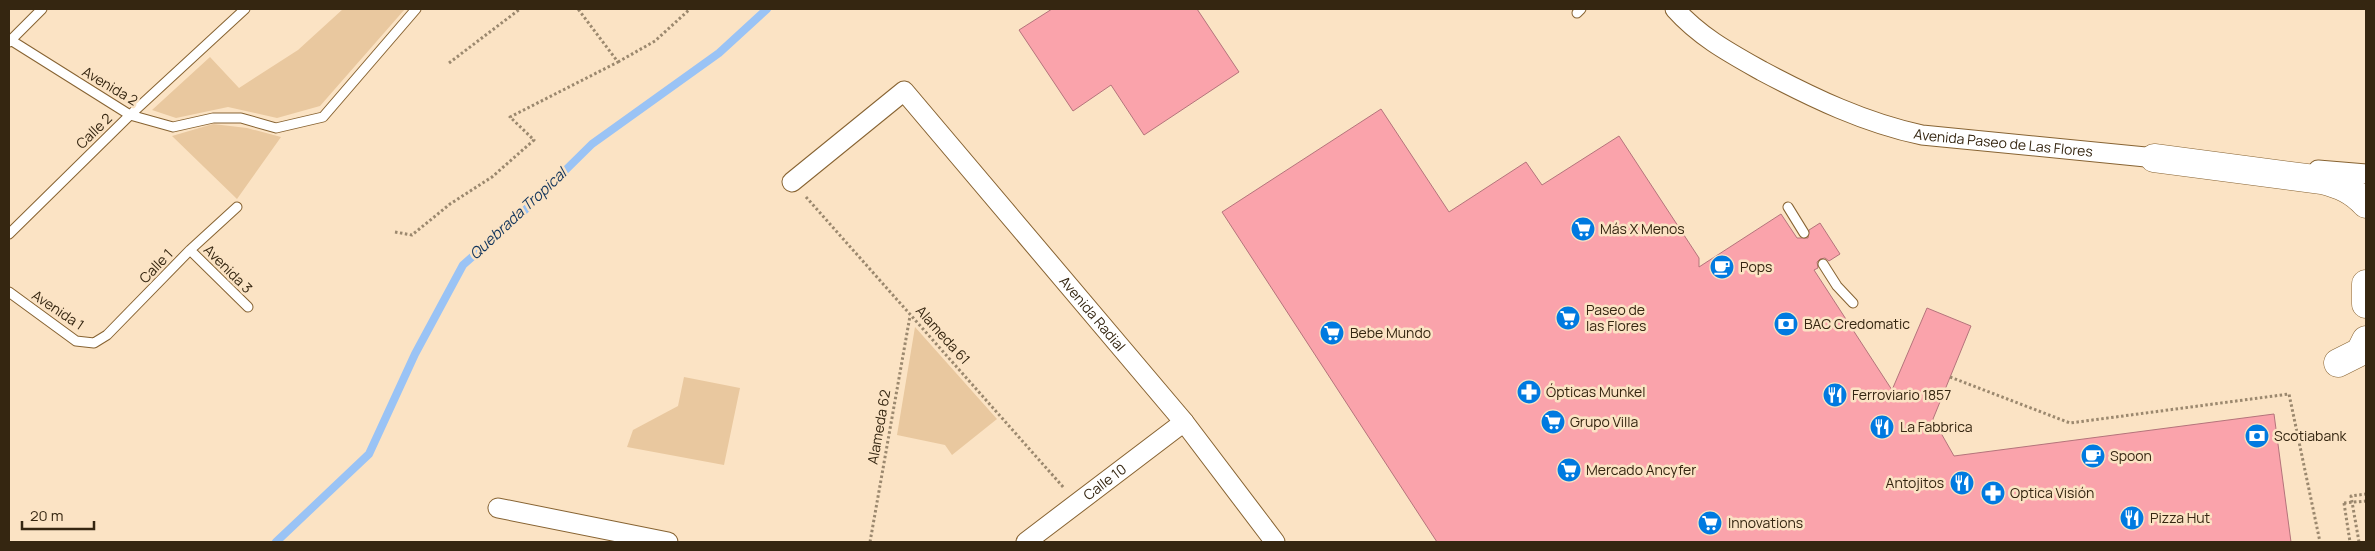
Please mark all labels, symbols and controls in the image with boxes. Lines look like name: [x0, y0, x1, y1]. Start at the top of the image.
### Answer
street label: Avenida 2: [79, 62, 142, 110]
street label: Calle 2: [71, 109, 116, 153]
street label: Avenida Paseo de Las Flores: [1912, 123, 2094, 161]
water label: Quebrada Tropical: [464, 161, 573, 264]
supermarket icon: Más X Menos: [1570, 216, 1596, 242]
place label: Más X Menos: [1600, 219, 1685, 238]
street label: Avenida 3: [200, 240, 257, 297]
street label: Calle 1: [135, 244, 177, 287]
cafe icon: Pops: [1709, 254, 1735, 280]
place label: Pops: [1740, 257, 1772, 276]
street label: Avenida Radial: [1056, 272, 1130, 355]
street label: Avenida 1: [28, 285, 88, 334]
place label: Paseo de las Flores: [1586, 300, 1646, 335]
street label: Alameda 61: [912, 301, 975, 368]
supermarket icon: Paseo de las Flores: [1555, 305, 1581, 331]
bank icon: BAC Credomatic: [1773, 311, 1799, 337]
place label: BAC Credomatic: [1804, 314, 1910, 333]
supermarket icon: Bebe Mundo: [1319, 320, 1345, 346]
place label: Bebe Mundo: [1350, 323, 1431, 342]
pharmacy icon: Ópticas Munkel: [1516, 379, 1542, 405]
place label: Ópticas Munkel: [1546, 382, 1646, 401]
restaurant icon: Ferroviario 1857: [1822, 382, 1848, 408]
place label: Ferroviario 1857: [1852, 385, 1951, 404]
street label: Alameda 62: [863, 388, 894, 466]
supermarket icon: Grupo Villa: [1540, 409, 1566, 435]
place label: Grupo Villa: [1570, 412, 1638, 431]
restaurant icon: La Fabbrica: [1869, 414, 1895, 440]
place label: La Fabbrica: [1900, 417, 1973, 436]
bank icon: Scotiabank: [2244, 423, 2270, 449]
place label: Scotiabank: [2274, 426, 2347, 445]
cafe icon: Spoon: [2080, 443, 2106, 469]
place label: Spoon: [2110, 446, 2152, 465]
supermarket icon: Mercado Ancyfer: [1556, 457, 1582, 483]
street label: Calle 10: [1079, 459, 1130, 504]
place label: Mercado Ancyfer: [1586, 460, 1696, 479]
restaurant icon: Antojitos: [1949, 470, 1975, 496]
place label: Antojitos: [1886, 473, 1944, 492]
pharmacy icon: Optica Visión: [1980, 480, 2006, 506]
place label: Optica Visión: [2010, 483, 2094, 502]
scale bar: [22, 498, 95, 530]
text: 20 m: [30, 505, 63, 526]
restaurant icon: Pizza Hut: [2119, 505, 2145, 531]
place label: Pizza Hut: [2150, 508, 2211, 527]
supermarket icon: Innovations: [1697, 510, 1723, 536]
place label: Innovations: [1728, 513, 1803, 532]

